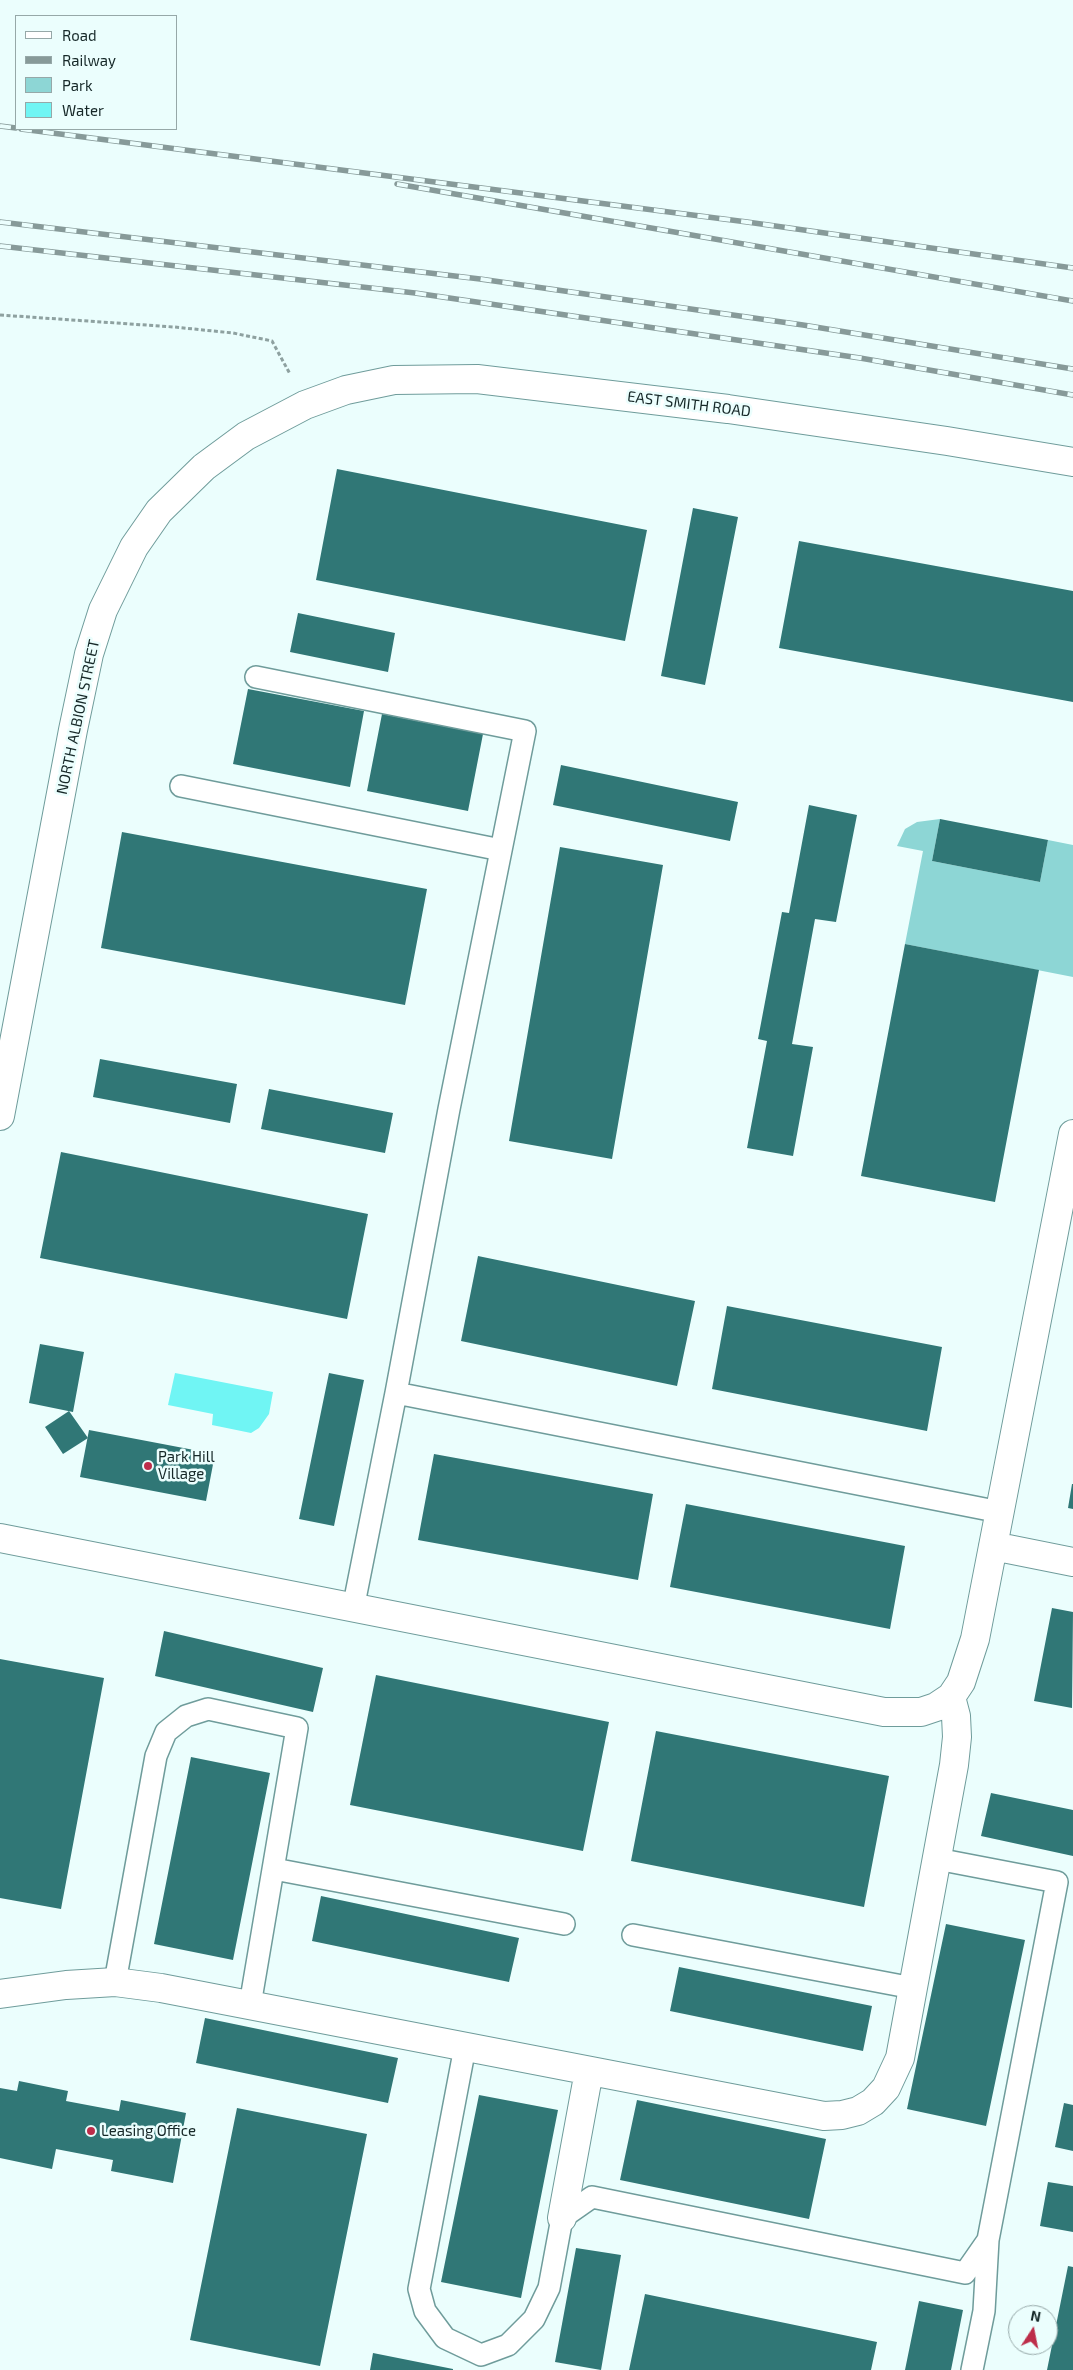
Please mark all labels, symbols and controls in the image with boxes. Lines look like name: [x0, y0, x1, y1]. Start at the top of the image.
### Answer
legend: [15, 15, 178, 130]
text: Road: [62, 26, 97, 44]
text: Railway: [62, 51, 116, 69]
text: Park: [62, 76, 93, 94]
text: Water: [62, 101, 104, 119]
street label: EAST SMITH ROAD: [626, 387, 752, 421]
street label: NORTH ALBION STREET: [53, 638, 103, 796]
place label: Park Hill Village: [158, 1448, 215, 1483]
marker: Park Hill Village: [142, 1460, 154, 1472]
place label: Leasing Office: [101, 2122, 196, 2140]
marker: Leasing Office: [85, 2125, 97, 2137]
north arrow: [1008, 2305, 1058, 2355]
text: N: [1029, 2306, 1042, 2325]

